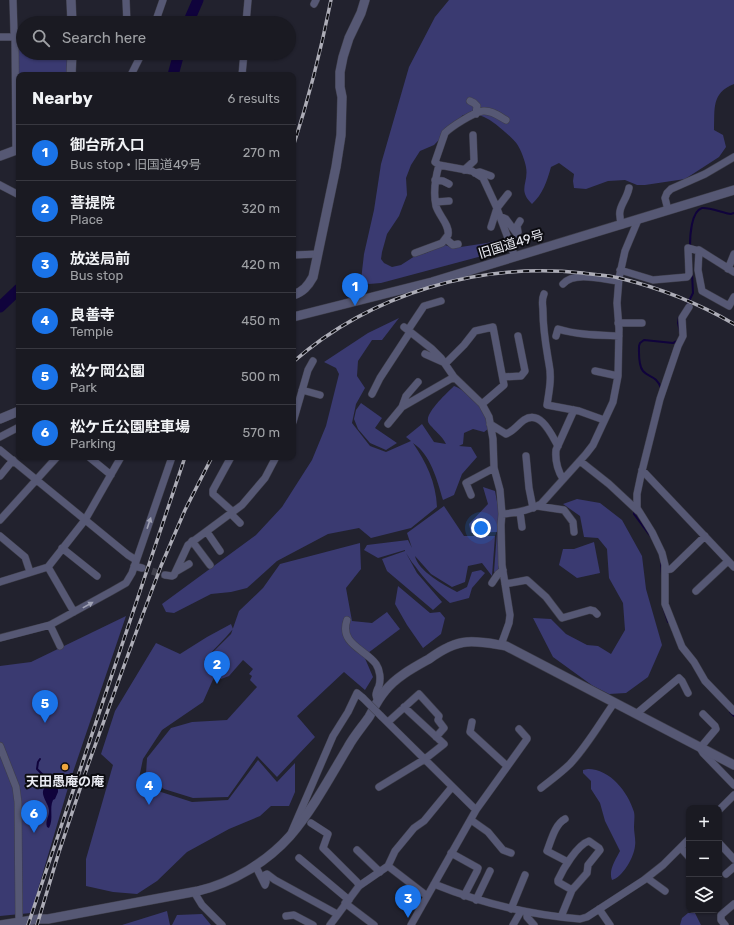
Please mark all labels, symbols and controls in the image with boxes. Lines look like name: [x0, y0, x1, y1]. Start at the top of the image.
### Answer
search box: [16, 16, 296, 60]
icon: search: [30, 27, 52, 49]
text: Search here: [62, 29, 146, 47]
text: Nearby: [32, 88, 93, 108]
text: 6 results: [228, 91, 280, 106]
text: 御台所入口: [70, 136, 145, 154]
text: 1: [42, 145, 48, 160]
text: 270 m: [243, 145, 280, 160]
text: Bus stop · 旧国道49号: [70, 157, 202, 172]
text: 菩提院: [70, 194, 115, 212]
text: 2: [41, 201, 49, 216]
text: 320 m: [242, 201, 280, 216]
text: Place: [70, 212, 103, 227]
street label: 旧国道49号: [476, 227, 546, 261]
text: 放送局前: [70, 250, 130, 268]
text: 3: [41, 257, 49, 272]
text: 420 m: [241, 257, 280, 272]
text: Bus stop: [70, 268, 123, 283]
pin: 1: [342, 273, 368, 306]
text: 良善寺: [70, 306, 115, 324]
text: 4: [41, 313, 49, 328]
text: 450 m: [241, 313, 280, 328]
text: Temple: [70, 324, 113, 339]
text: 松ケ岡公園: [70, 362, 145, 380]
text: 5: [41, 369, 49, 384]
text: 500 m: [241, 369, 280, 384]
text: Park: [70, 380, 97, 395]
text: 松ケ丘公園駐車場: [70, 418, 190, 436]
text: 6: [41, 425, 49, 440]
text: 570 m: [243, 425, 280, 440]
text: Parking: [70, 436, 116, 451]
one-way arrow: [146, 517, 152, 529]
your location: [471, 518, 491, 538]
one-way arrow: [82, 602, 94, 608]
pin: 2: [204, 651, 230, 684]
pin: 5: [32, 690, 58, 723]
marker: 天田愚庵の庵: [60, 762, 70, 772]
pin: 4: [136, 772, 162, 805]
place label: 天田愚庵の庵: [26, 774, 104, 789]
pin: 6: [21, 800, 47, 833]
map controls: [686, 805, 722, 913]
button: +: [686, 805, 722, 841]
button: −: [686, 841, 722, 877]
button: layers: [686, 877, 722, 913]
pin: 3: [395, 885, 421, 918]

